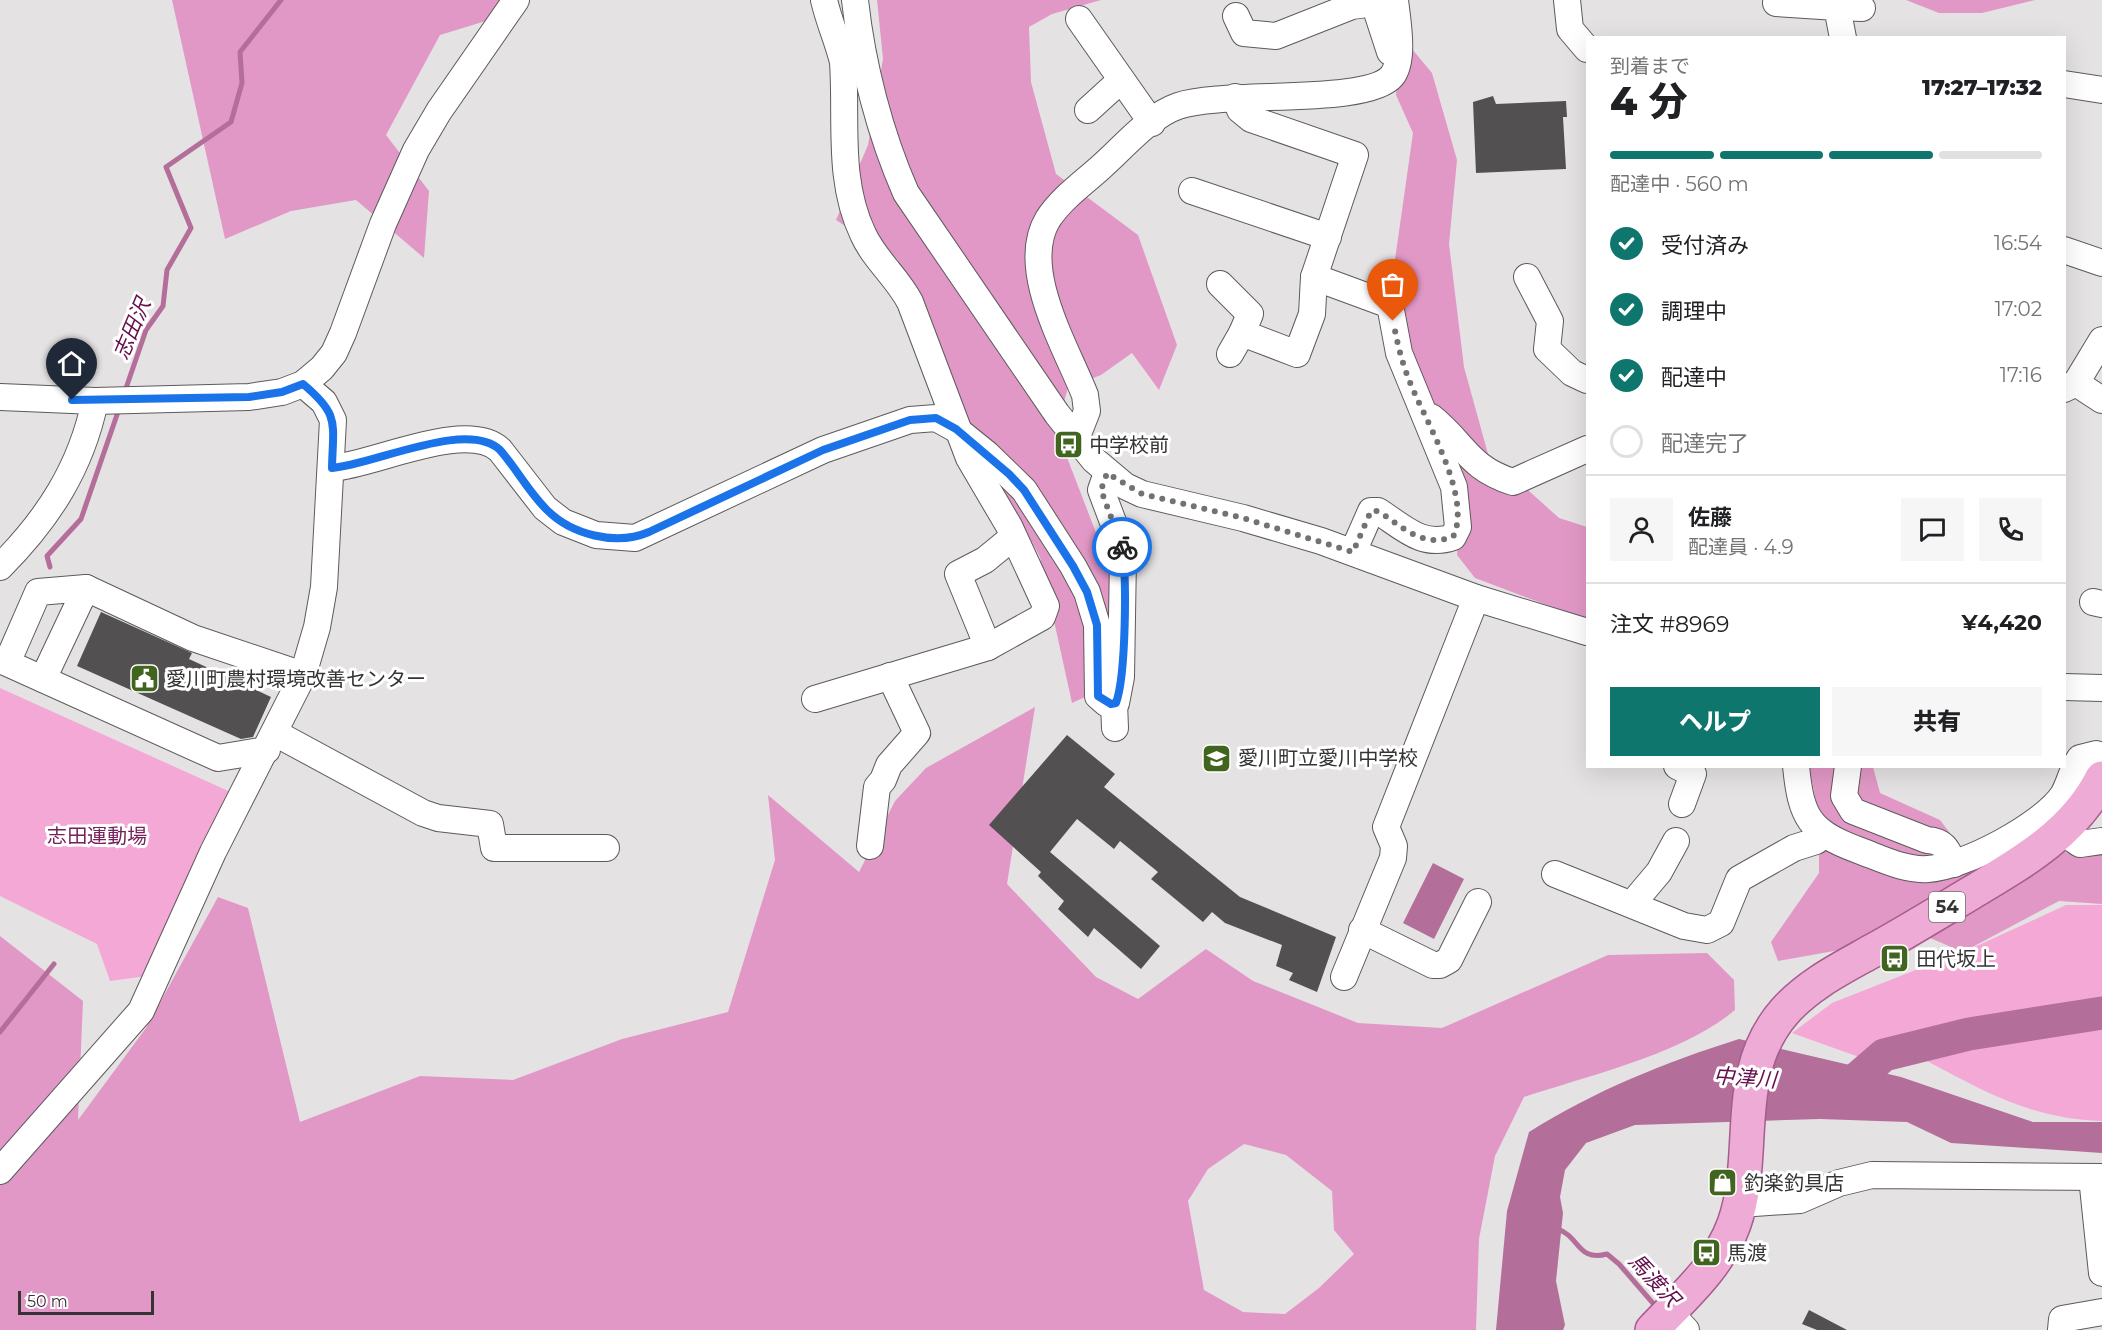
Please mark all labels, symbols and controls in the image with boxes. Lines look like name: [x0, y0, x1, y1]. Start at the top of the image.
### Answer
text: 到着まで: [1610, 54, 1690, 78]
text: 17:27–17:32: [1922, 74, 2042, 101]
text: 4 分: [1610, 77, 1688, 125]
text: 配達中 · 560 m: [1610, 172, 1749, 196]
icon: check: [1610, 227, 1643, 260]
text: 16:54: [1994, 231, 2042, 255]
text: 受付済み: [1661, 232, 1749, 259]
pin: [1367, 259, 1418, 321]
icon: bag: [1376, 268, 1409, 301]
water label: 志田沢: [108, 292, 157, 363]
icon: check: [1610, 293, 1643, 326]
text: 17:02: [1995, 297, 2042, 321]
text: 調理中: [1661, 298, 1727, 325]
pin: [46, 338, 97, 400]
icon: home: [55, 347, 88, 380]
icon: check: [1610, 359, 1643, 392]
text: 17:16: [2000, 363, 2042, 387]
text: 配達中: [1661, 364, 1727, 391]
bus stop icon: 中学校前: [1052, 429, 1084, 461]
text: 配達完了: [1661, 430, 1749, 457]
place label: 中学校前: [1089, 433, 1169, 457]
button: person: [1610, 498, 1673, 561]
button: chat: [1901, 498, 1964, 561]
button: phone: [1979, 498, 2042, 561]
text: 佐藤: [1688, 504, 1732, 531]
courier: [1092, 517, 1152, 577]
icon: bike: [1106, 531, 1139, 564]
text: 配達員 · 4.9: [1688, 535, 1794, 559]
text: ¥4,420: [1962, 609, 2042, 636]
text: 注文 #8969: [1610, 611, 1729, 638]
public building icon: 愛川町農村環境改善センター: [129, 663, 161, 695]
place label: 愛川町農村環境改善センター: [166, 667, 426, 691]
button: ヘルプ: [1610, 687, 1820, 756]
button: 共有: [1832, 687, 2042, 756]
school or university icon: 愛川町立愛川中学校: [1201, 742, 1233, 774]
place label: 愛川町立愛川中学校: [1238, 746, 1418, 770]
park label: 志田運動場: [47, 824, 147, 848]
road number: 54: [1929, 892, 1965, 922]
bus stop icon: 田代坂上: [1879, 943, 1911, 975]
place label: 田代坂上: [1916, 947, 1996, 971]
water label: 中津川: [1713, 1063, 1779, 1092]
shop icon: 釣楽釣具店: [1707, 1167, 1739, 1199]
place label: 釣楽釣具店: [1744, 1171, 1844, 1195]
bus stop icon: 馬渡: [1690, 1237, 1722, 1269]
place label: 馬渡: [1727, 1241, 1767, 1265]
water label: 馬渡沢: [1624, 1248, 1687, 1313]
scale bar: [18, 1288, 154, 1316]
text: 50 m: [27, 1292, 68, 1311]

